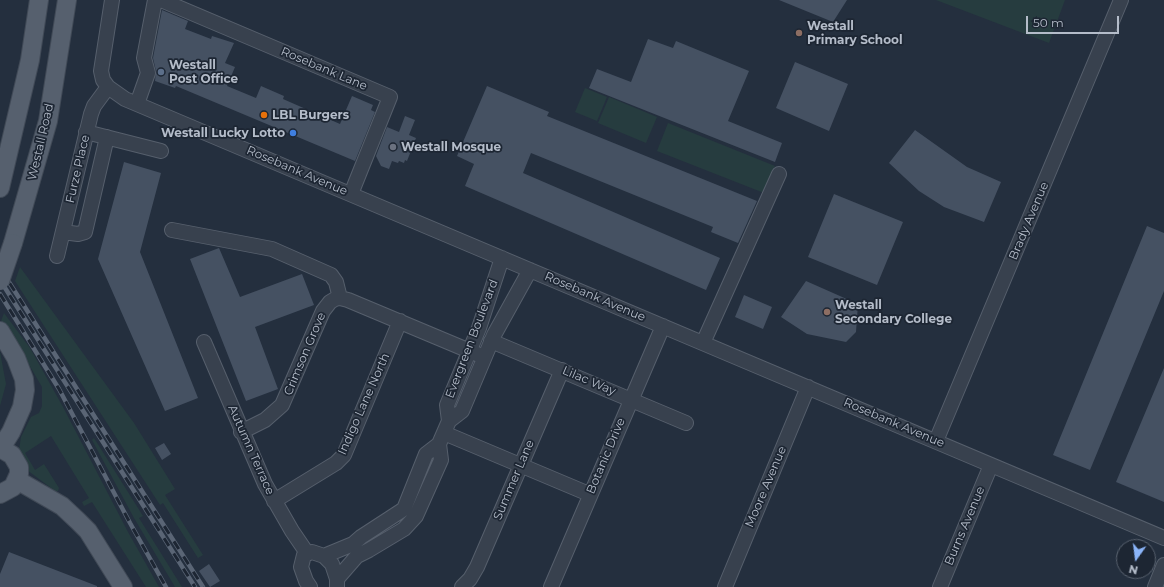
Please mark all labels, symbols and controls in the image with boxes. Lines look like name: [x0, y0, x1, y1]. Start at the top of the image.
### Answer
scale bar: [1028, 8, 1121, 34]
text: 50 m: [1033, 15, 1064, 30]
place label: Westall Primary School: [807, 19, 903, 47]
marker: Westall Primary School: [794, 28, 804, 38]
street label: Rosebank Lane: [279, 44, 369, 94]
place label: Westall Post Office: [169, 58, 238, 86]
marker: Westall Post Office: [156, 67, 166, 77]
street label: Westall Road: [25, 102, 57, 182]
place label: LBL Burgers: [272, 108, 349, 122]
marker: LBL Burgers: [259, 110, 269, 120]
place label: Westall Lucky Lotto: [161, 126, 285, 140]
marker: Westall Lucky Lotto: [288, 128, 298, 138]
street label: Furze Place: [63, 134, 93, 204]
place label: Westall Mosque: [401, 140, 501, 154]
marker: Westall Mosque: [388, 142, 398, 152]
street label: Rosebank Avenue: [244, 143, 350, 199]
street label: Brady Avenue: [1006, 180, 1052, 262]
street label: Rosebank Avenue: [542, 269, 648, 325]
street label: Evergreen Boulevard: [443, 278, 501, 400]
place label: Westall Secondary College: [835, 298, 952, 326]
marker: Westall Secondary College: [822, 307, 832, 317]
street label: Crimson Grove: [281, 310, 329, 398]
street label: Indigo Lane North: [335, 351, 393, 457]
street label: Lilac Way: [560, 363, 618, 399]
street label: Rosebank Avenue: [841, 395, 947, 451]
street label: Autumn Terrace: [225, 403, 277, 497]
street label: Botanic Drive: [584, 416, 628, 496]
street label: Summer Lane: [491, 438, 537, 522]
street label: Moore Avenue: [742, 444, 790, 530]
street label: Burns Avenue: [942, 484, 988, 568]
north arrow: [1116, 539, 1156, 579]
text: N: [1127, 562, 1139, 578]

